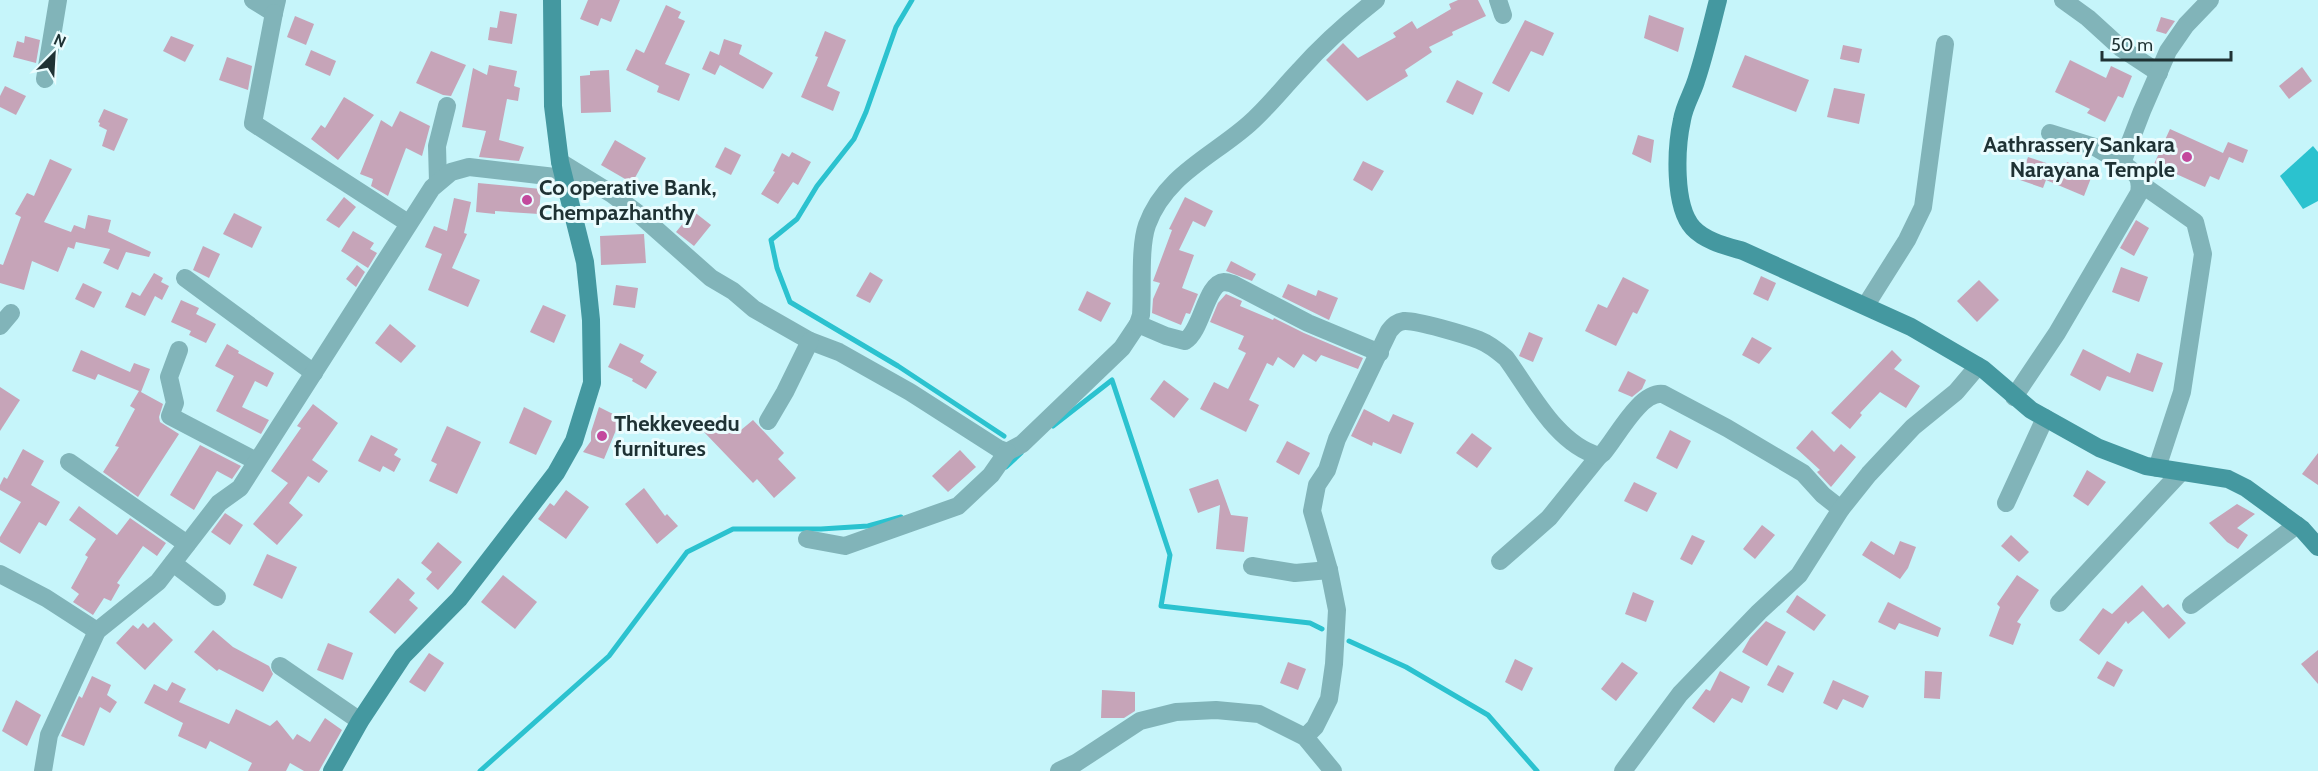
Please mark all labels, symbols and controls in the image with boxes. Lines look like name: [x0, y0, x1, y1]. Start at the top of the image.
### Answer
north arrow: [24, 24, 84, 84]
scale bar: [2102, 24, 2231, 62]
text: N: [51, 30, 69, 52]
text: 50 m: [2111, 34, 2153, 56]
place label: Aathrassery Sankara Narayana Temple: [1983, 131, 2175, 183]
marker: Aathrassery Sankara Narayana Temple: [2180, 150, 2194, 164]
place label: Co operative Bank, Chempazhanthy: [539, 174, 717, 226]
marker: Co operative Bank, Chempazhanthy: [520, 193, 534, 207]
place label: Thekkeveedu furnitures: [614, 410, 740, 462]
marker: Thekkeveedu furnitures: [595, 429, 609, 443]

